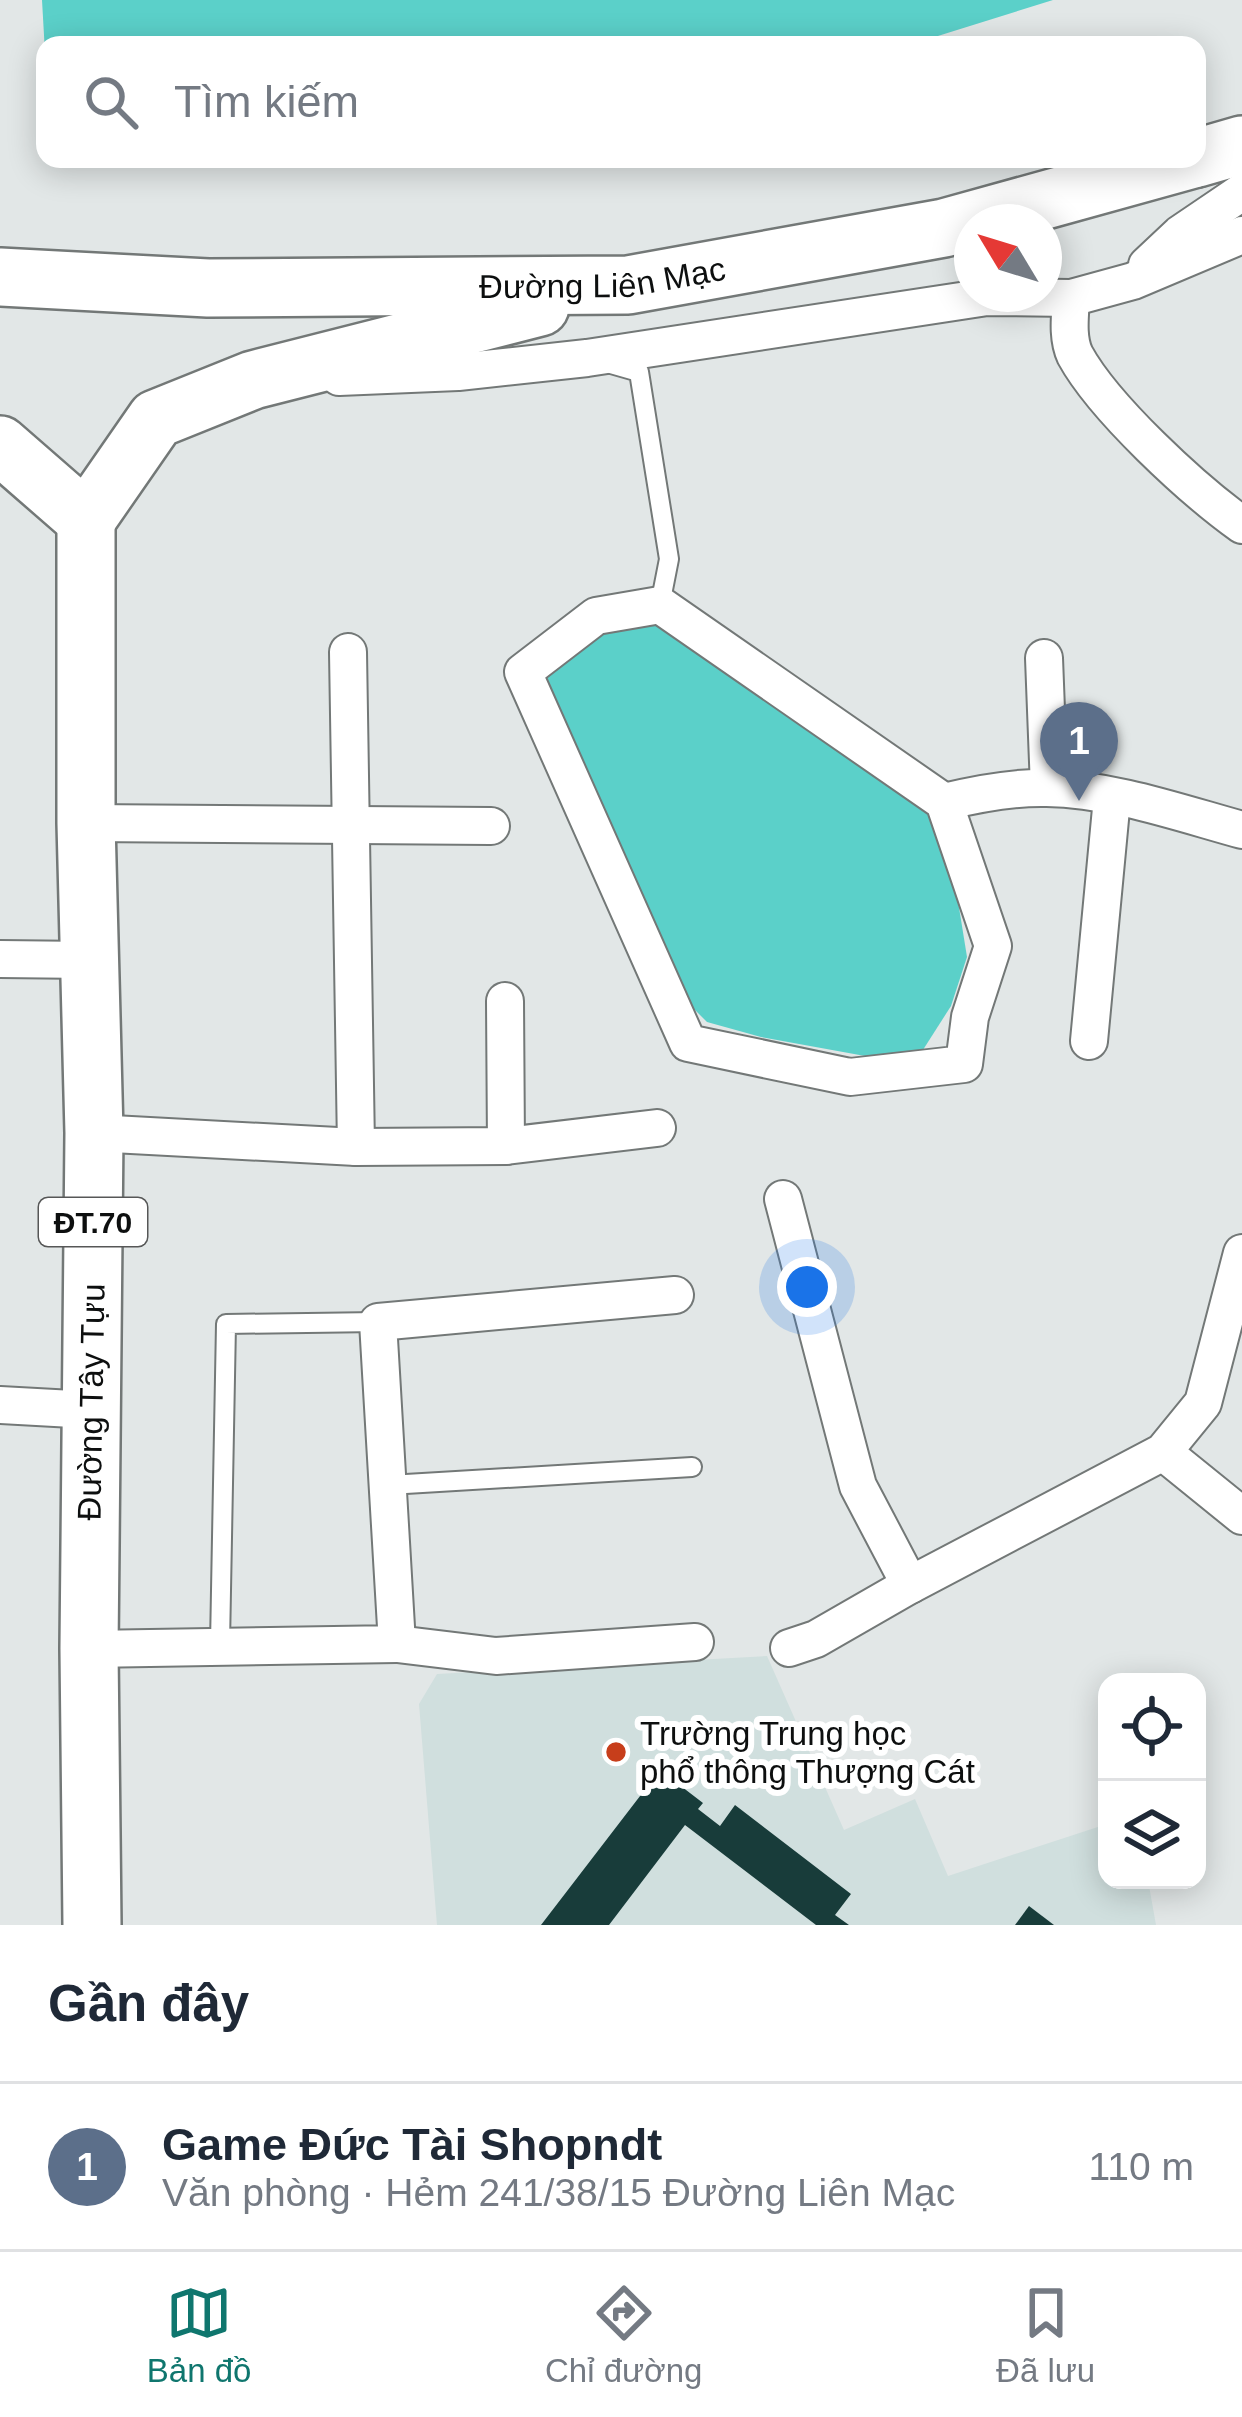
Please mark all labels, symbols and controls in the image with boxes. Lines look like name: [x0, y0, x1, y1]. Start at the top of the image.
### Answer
search box: [36, 36, 1206, 168]
icon: search: [78, 69, 144, 135]
text: Tìm kiếm: [174, 76, 359, 127]
north arrow: [954, 204, 1062, 312]
street label: Đường Liên Mạc: [479, 249, 728, 305]
pin: 1: [1040, 702, 1118, 801]
road number: ĐT.70: [39, 1198, 147, 1246]
your location: [777, 1257, 837, 1317]
street label: Đường Tây Tựu: [70, 1283, 112, 1521]
map controls: [1098, 1673, 1206, 1889]
button: locate: [1098, 1673, 1206, 1781]
place label: Trường Trung học phổ thông Thượng Cát: [640, 1715, 975, 1790]
marker: Trường Trung học phổ thông Thượng Cát: [603, 1739, 629, 1765]
button: layers: [1098, 1781, 1206, 1889]
text: Gần đây: [48, 1975, 249, 2032]
text: Game Đức Tài Shopndt: [162, 2119, 662, 2170]
text: 1: [76, 2145, 98, 2188]
text: 110 m: [1089, 2145, 1194, 2188]
text: Văn phòng · Hẻm 241/38/15 Đường Liên Mạc: [162, 2171, 955, 2214]
tab: Bản đồ: [147, 2280, 251, 2390]
tab: Chỉ đường: [545, 2280, 702, 2390]
tab: Đã lưu: [996, 2280, 1095, 2390]

